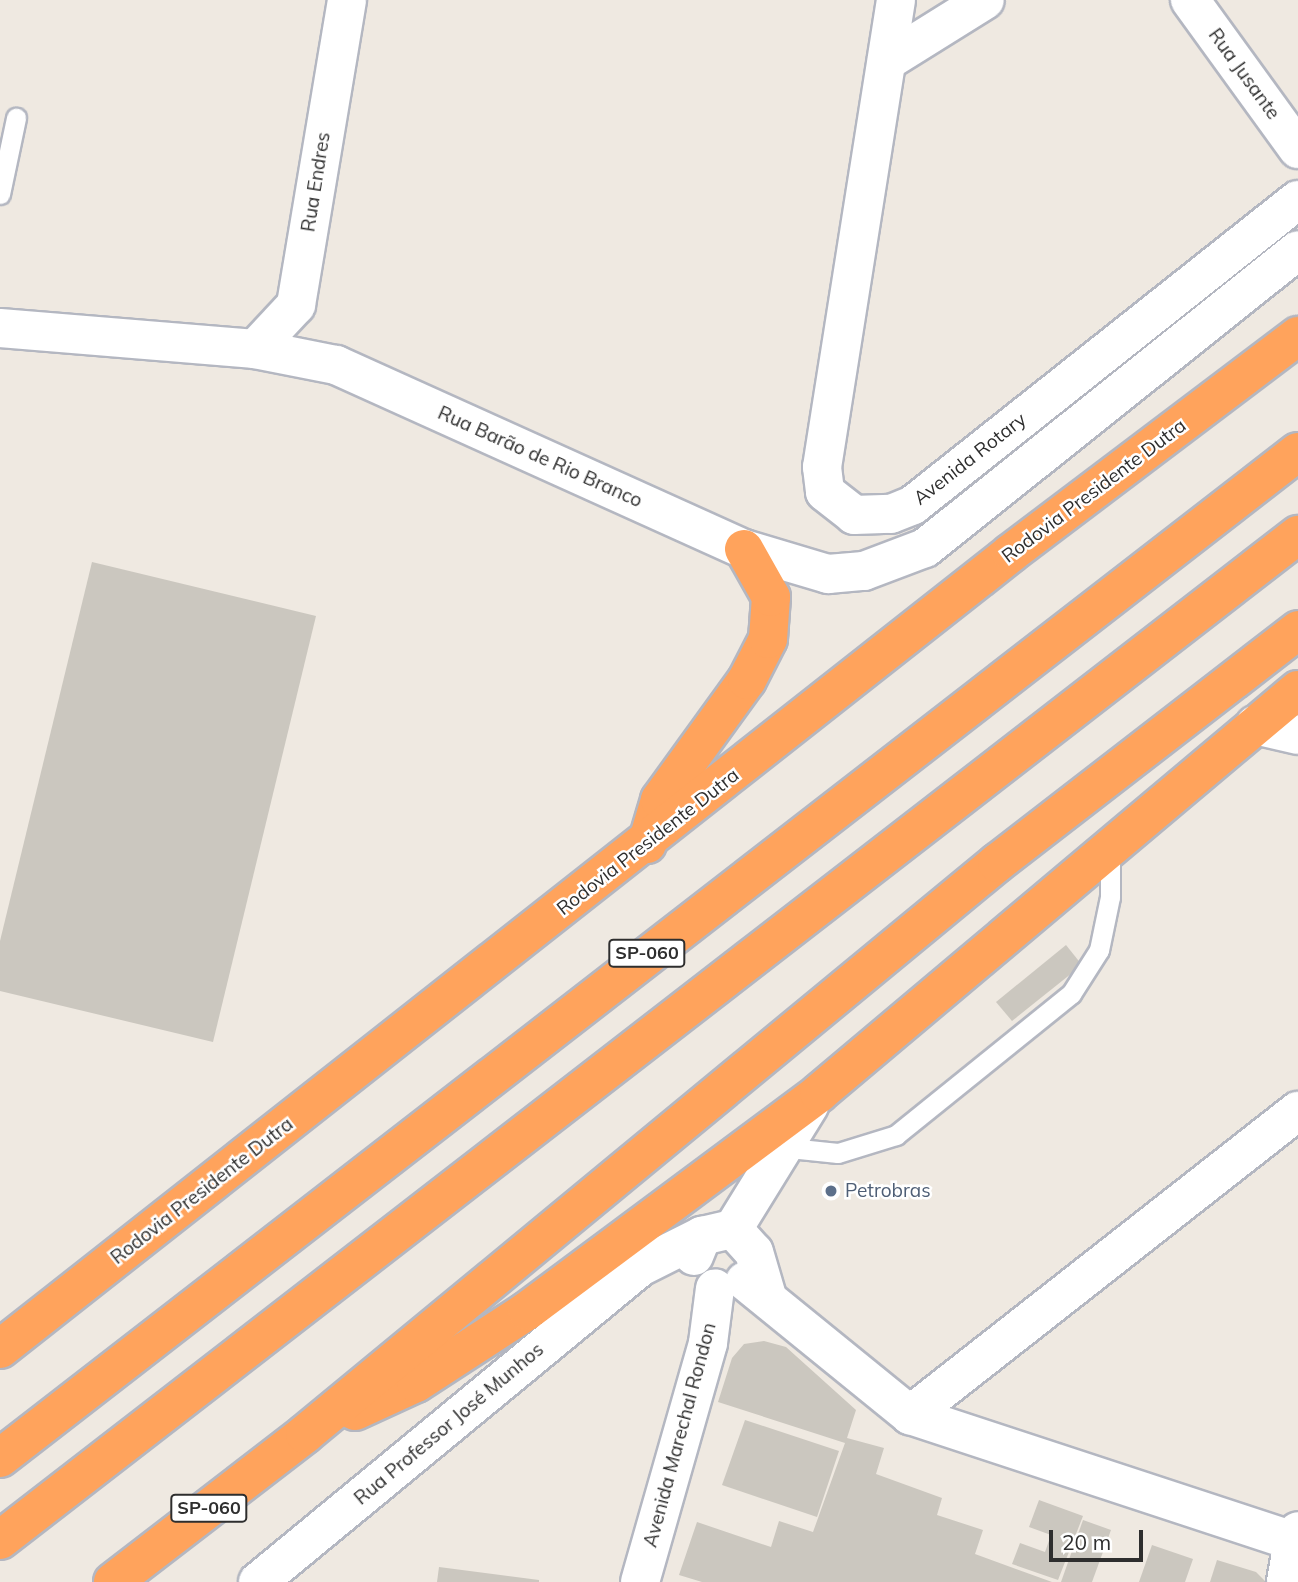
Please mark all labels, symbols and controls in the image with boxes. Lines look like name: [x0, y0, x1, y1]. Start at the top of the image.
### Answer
street label: Rua Jusante: [1203, 24, 1285, 124]
street label: Rua Endres: [297, 130, 335, 234]
street label: Rua Barão de Rio Branco: [434, 402, 646, 512]
street label: Avenida Rotary: [909, 408, 1031, 510]
street label: Rodovia Presidente Dutra: [997, 414, 1191, 568]
street label: Rodovia Presidente Dutra: [552, 764, 744, 920]
road number: SP-060: [607, 938, 687, 968]
street label: Rodovia Presidente Dutra: [106, 1113, 298, 1269]
place label: Petrobras: [845, 1180, 931, 1202]
marker: Petrobras: [823, 1183, 839, 1199]
street label: Avenida Marechal Rondon: [639, 1320, 721, 1550]
street label: Rua Professor José Munhos: [350, 1338, 548, 1510]
road number: SP-060: [169, 1493, 249, 1522]
scale bar: [1053, 1516, 1148, 1560]
text: 20 m: [1062, 1529, 1111, 1555]

